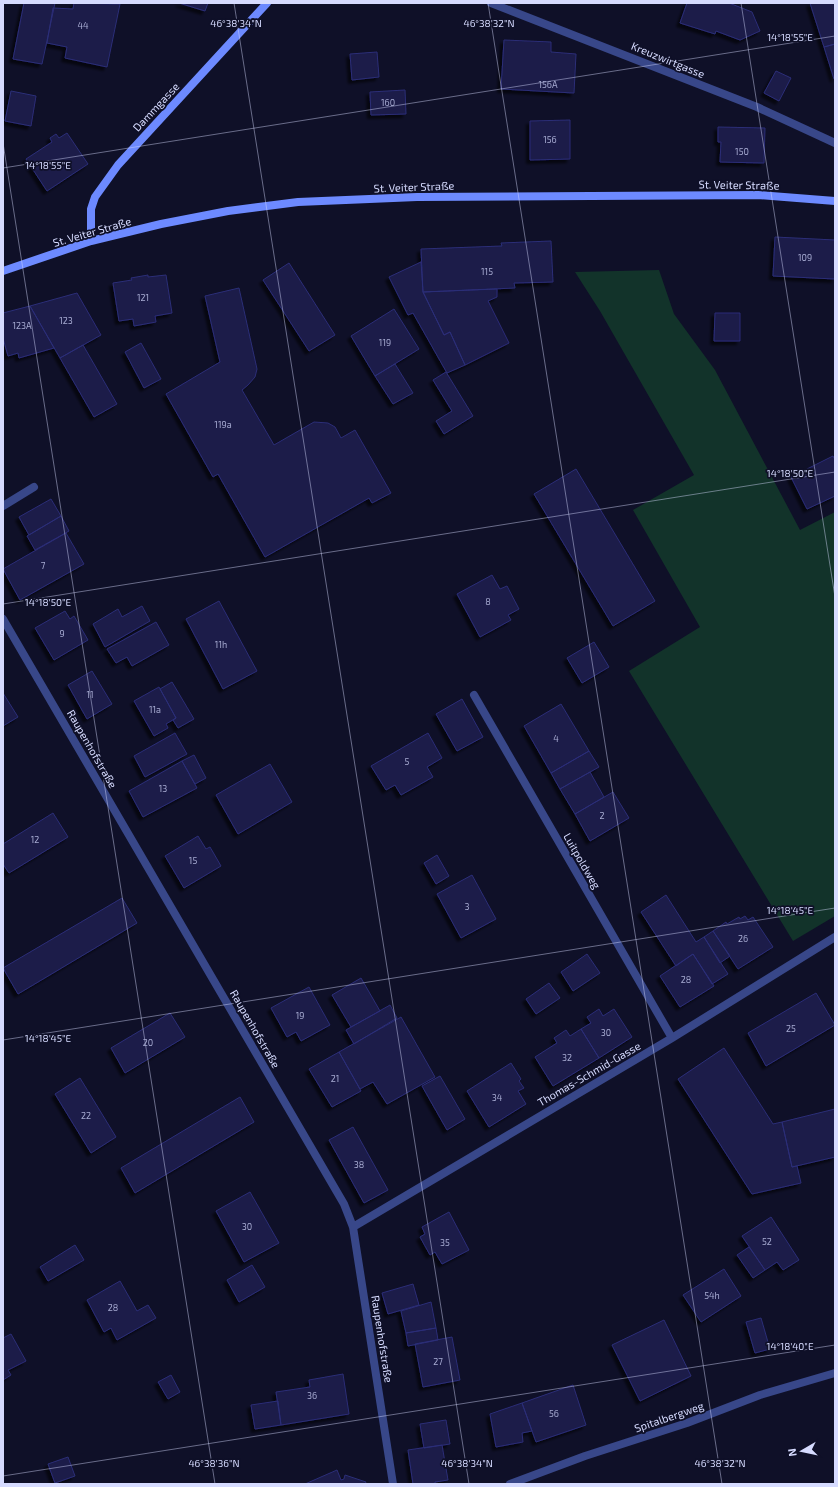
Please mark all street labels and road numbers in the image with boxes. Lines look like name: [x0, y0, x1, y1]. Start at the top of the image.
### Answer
street label: Kreuzwirtgasse: [630, 39, 707, 80]
street label: Dammgasse: [130, 80, 182, 134]
street label: St. Veiter Straße: [699, 177, 780, 192]
street label: St. Veiter Straße: [373, 179, 455, 194]
street label: St. Veiter Straße: [51, 214, 133, 249]
street label: Raupenhofstraße: [65, 707, 120, 790]
street label: Luitpoldweg: [561, 831, 604, 891]
street label: Raupenhofstraße: [228, 987, 283, 1070]
street label: Thomas-Schmid-Gasse: [535, 1039, 643, 1108]
street label: Raupenhofstraße: [369, 1294, 396, 1384]
street label: Spitalbergweg: [632, 1399, 705, 1434]

